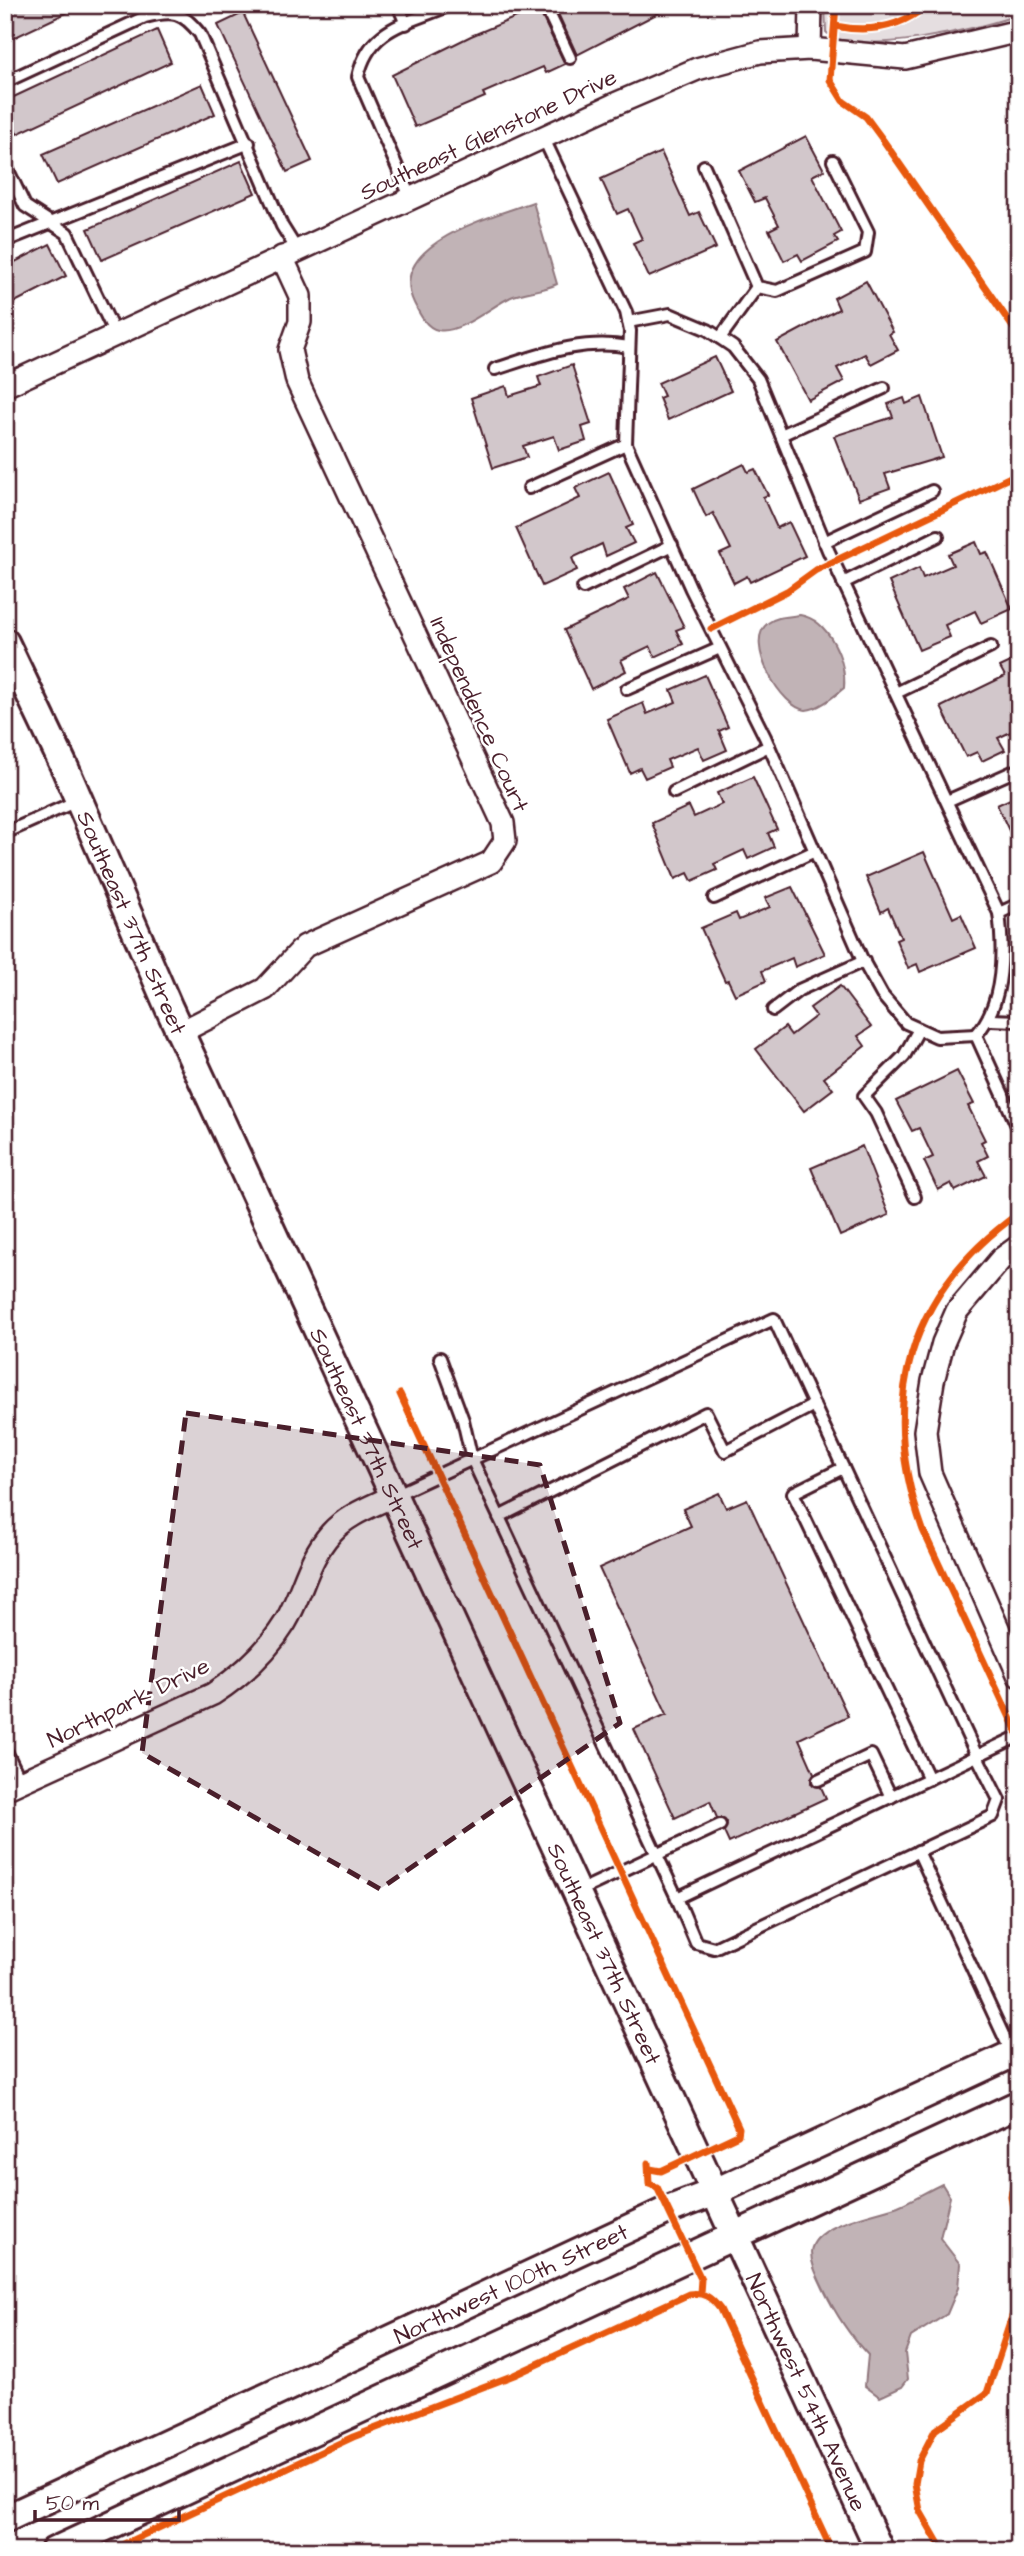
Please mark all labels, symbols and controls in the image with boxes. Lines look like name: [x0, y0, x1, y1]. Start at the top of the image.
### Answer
street label: Southeast Glenstone Drive: [355, 61, 622, 209]
street label: Independence Court: [422, 612, 537, 818]
street label: Southeast 37th Street: [68, 806, 194, 1041]
street label: Southeast 37th Street: [301, 1323, 432, 1556]
street label: Northpark Drive: [42, 1650, 215, 1756]
street label: Southeast 37th Street: [539, 1838, 669, 2071]
street label: Northwest 100th Street: [389, 2216, 634, 2353]
street label: Northwest 54th Avenue: [737, 2268, 874, 2517]
scale bar: [35, 2479, 178, 2523]
text: 50 m: [46, 2489, 100, 2518]

